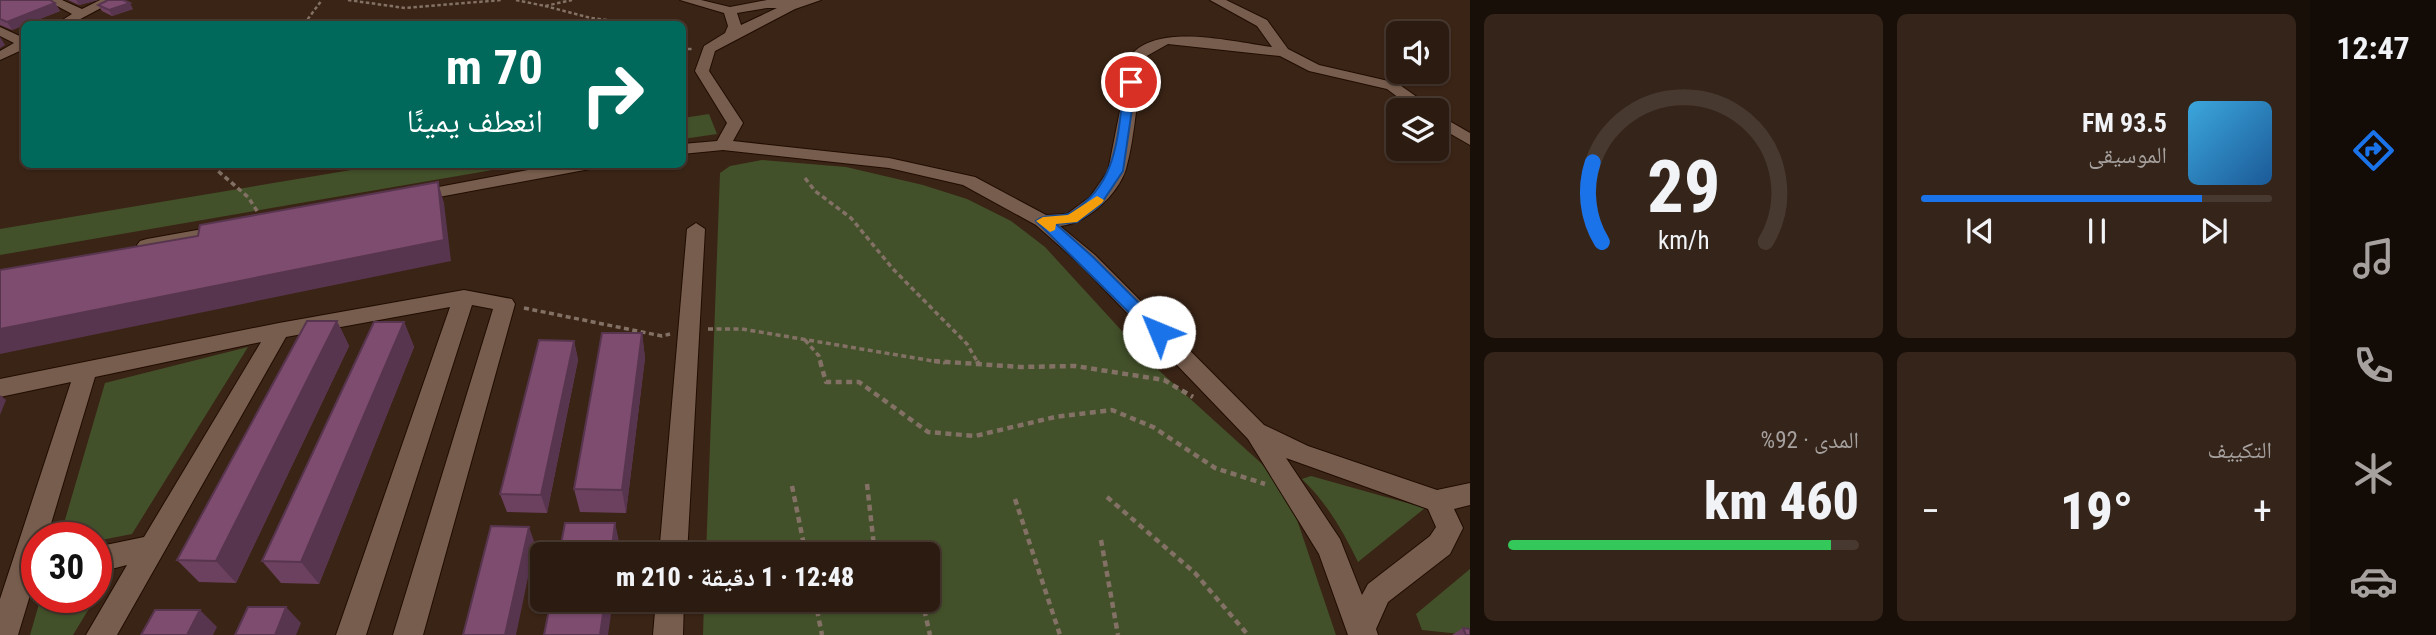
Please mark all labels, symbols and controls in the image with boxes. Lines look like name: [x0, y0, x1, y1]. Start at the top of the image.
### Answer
map controls: [1386, 21, 1449, 161]
button: sound: [1386, 21, 1449, 84]
text: 12:47: [2336, 29, 2410, 67]
text: 70 m: [446, 39, 543, 96]
icon: right: [567, 49, 658, 140]
pin: [1101, 52, 1161, 112]
icon: arrive: [1112, 63, 1150, 101]
button: layers: [1386, 98, 1449, 161]
text: انعطف يمينًا: [407, 102, 543, 140]
text: 93.5 FM: [2082, 108, 2167, 138]
icon: directions: [2349, 126, 2398, 175]
text: الموسيقى: [2088, 142, 2167, 169]
text: 29: [1647, 144, 1720, 230]
icon: previous: [1961, 212, 1999, 250]
icon: pause: [2078, 212, 2116, 250]
icon: next: [2195, 212, 2233, 250]
text: km/h: [1658, 226, 1709, 255]
icon: music: [2349, 234, 2398, 283]
position arrow: [1122, 295, 1196, 369]
icon: phone: [2349, 341, 2398, 390]
text: المدى · 92%: [1761, 427, 1859, 454]
text: التكييف: [2207, 437, 2272, 464]
icon: climate: [2349, 449, 2398, 498]
text: 460 km: [1704, 471, 1859, 532]
text: 19°: [2060, 481, 2133, 542]
text: −: [1921, 489, 1940, 533]
text: +: [2253, 489, 2272, 533]
speed limit sign: 30: [21, 522, 112, 613]
icon: car: [2349, 557, 2398, 606]
text: 12:48 · 1 دقيقة · 210 m: [616, 562, 854, 592]

